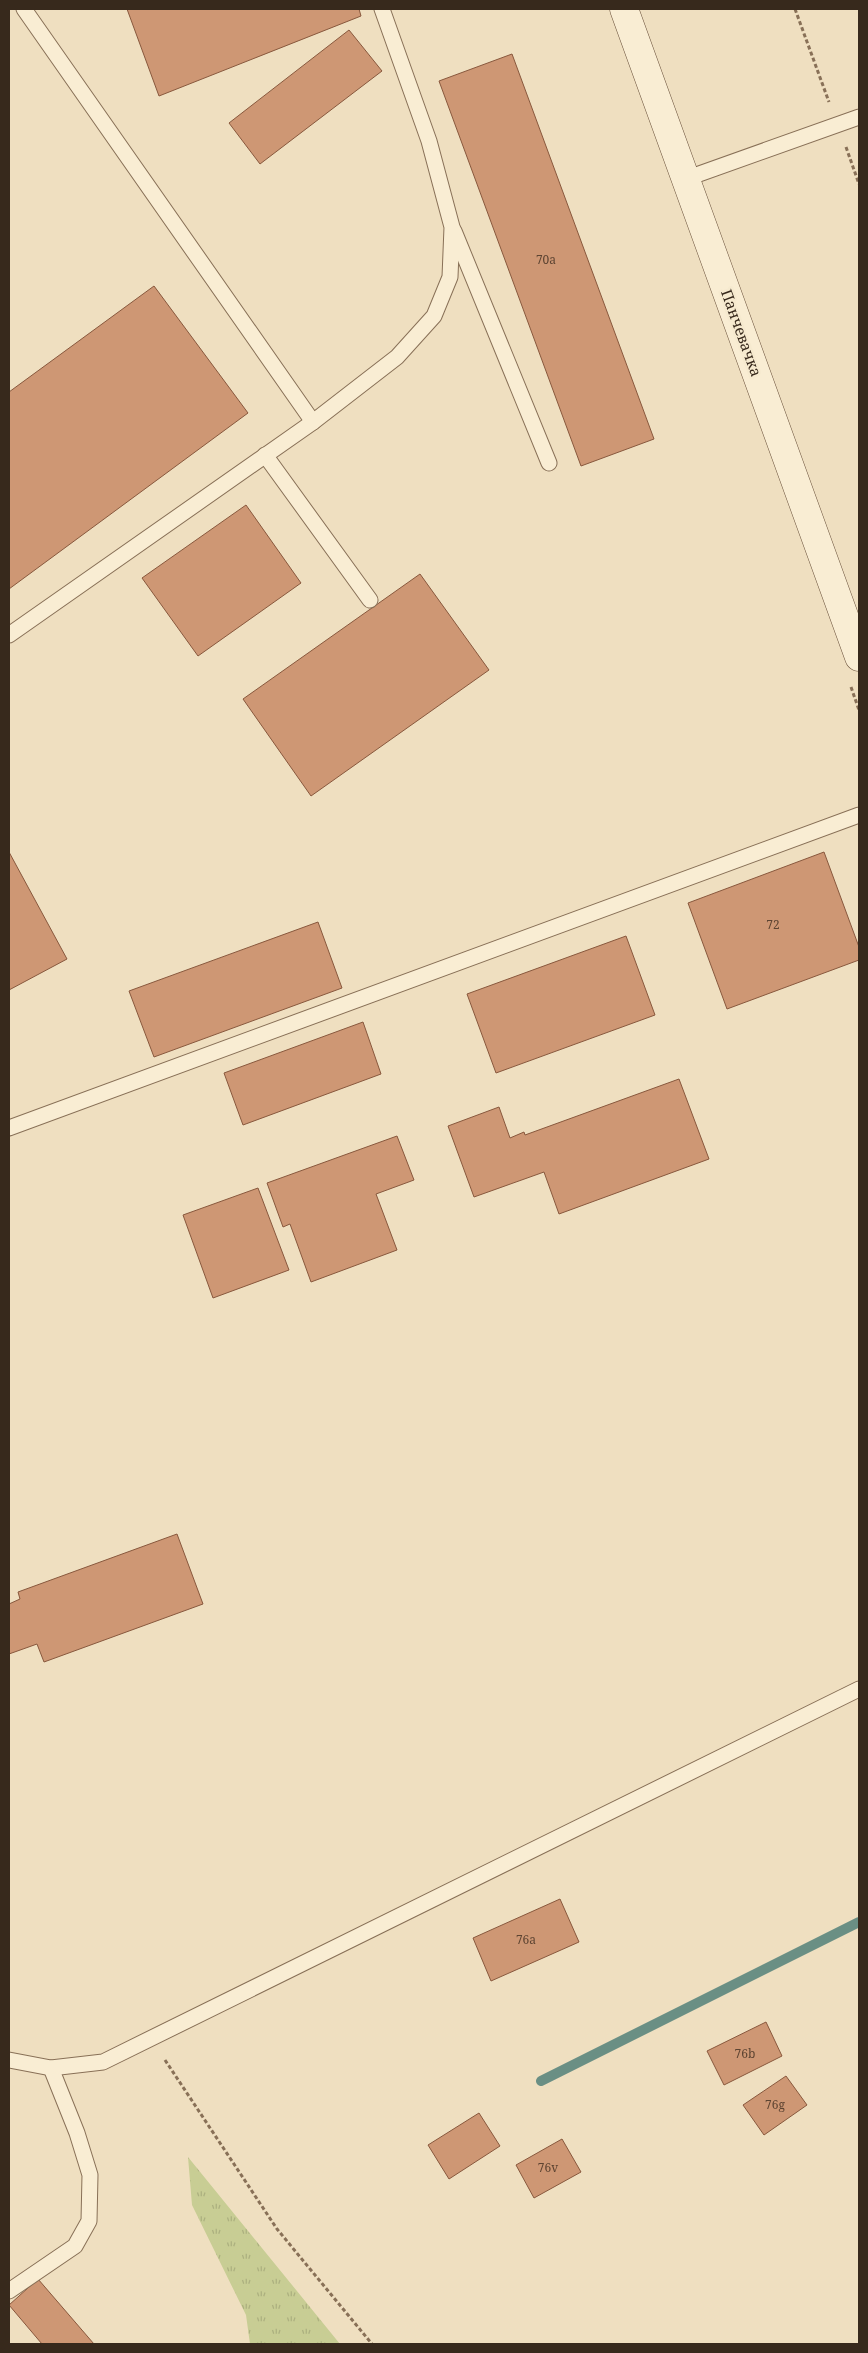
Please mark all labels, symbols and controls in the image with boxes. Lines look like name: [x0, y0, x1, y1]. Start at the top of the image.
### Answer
house number: 70a: [536, 251, 556, 268]
street label: Панчевачка: [717, 286, 767, 379]
house number: 72: [766, 916, 780, 933]
house number: 76a: [516, 1931, 536, 1948]
house number: 76b: [735, 2045, 755, 2062]
house number: 76g: [765, 2096, 785, 2113]
house number: 76v: [538, 2159, 558, 2176]

